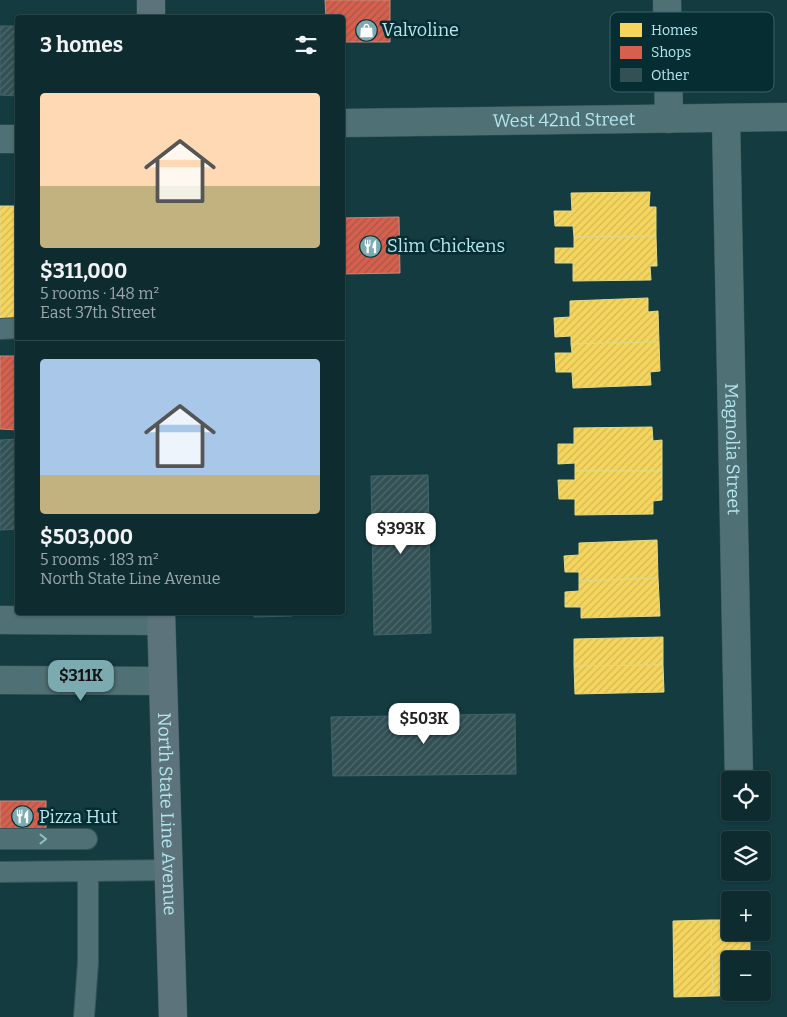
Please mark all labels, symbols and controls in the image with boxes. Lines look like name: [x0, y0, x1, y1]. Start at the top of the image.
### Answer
legend: [610, 12, 774, 92]
shop icon: Valvoline: [354, 18, 378, 42]
place label: Valvoline: [382, 19, 459, 41]
text: Homes: [651, 22, 698, 39]
icon: filters: [292, 31, 320, 59]
text: 3 homes: [40, 32, 123, 58]
text: Shops: [651, 44, 691, 61]
text: Other: [651, 67, 689, 84]
street label: West 42nd Street: [493, 108, 636, 132]
icon: home: [135, 126, 225, 216]
restaurant icon: Slim Chickens: [359, 234, 383, 258]
place label: Slim Chickens: [387, 235, 505, 257]
text: $311,000: [40, 258, 127, 284]
text: 5 rooms · 148 m²: [40, 284, 159, 303]
text: East 37th Street: [40, 303, 156, 322]
street label: Magnolia Street: [720, 383, 745, 516]
icon: home: [135, 391, 225, 481]
pin: $393K: [366, 512, 436, 555]
text: $393K: [377, 519, 425, 538]
text: $503,000: [40, 524, 133, 550]
text: 5 rooms · 183 m²: [40, 550, 159, 569]
text: North State Line Avenue: [40, 569, 220, 588]
pin: $311K: [46, 660, 116, 702]
text: $311K: [59, 666, 103, 685]
pin: $503K: [389, 702, 459, 745]
text: $503K: [400, 709, 448, 728]
street label: North State Line Avenue: [153, 712, 181, 916]
map controls: [721, 771, 771, 1001]
button: locate: [721, 771, 771, 821]
restaurant icon: Pizza Hut: [11, 805, 35, 829]
place label: Pizza Hut: [39, 806, 118, 828]
button: layers: [721, 831, 771, 881]
one-way arrow: [40, 834, 48, 844]
button: +: [721, 891, 771, 941]
button: −: [721, 951, 771, 1001]

